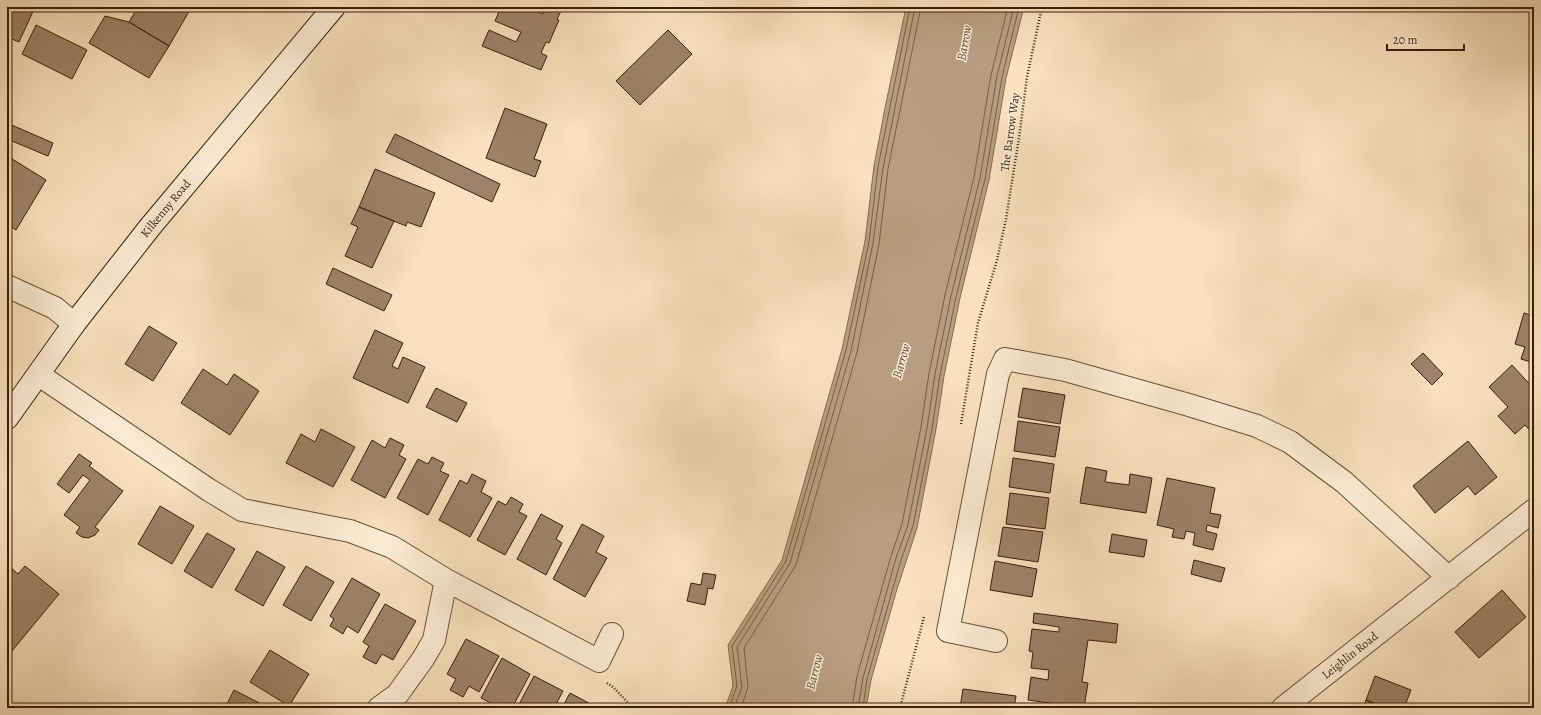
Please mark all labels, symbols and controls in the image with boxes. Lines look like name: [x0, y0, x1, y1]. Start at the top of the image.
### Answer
water label: Barrow: [953, 23, 976, 62]
scale bar: [1387, 26, 1464, 52]
text: 20 m: [1393, 32, 1417, 48]
street label: The Barrow Way: [997, 91, 1024, 172]
street label: Kilkenny Road: [137, 176, 195, 241]
water label: Barrow: [888, 341, 914, 380]
street label: Leighlin Road: [1318, 628, 1382, 683]
water label: Barrow: [801, 652, 827, 691]

